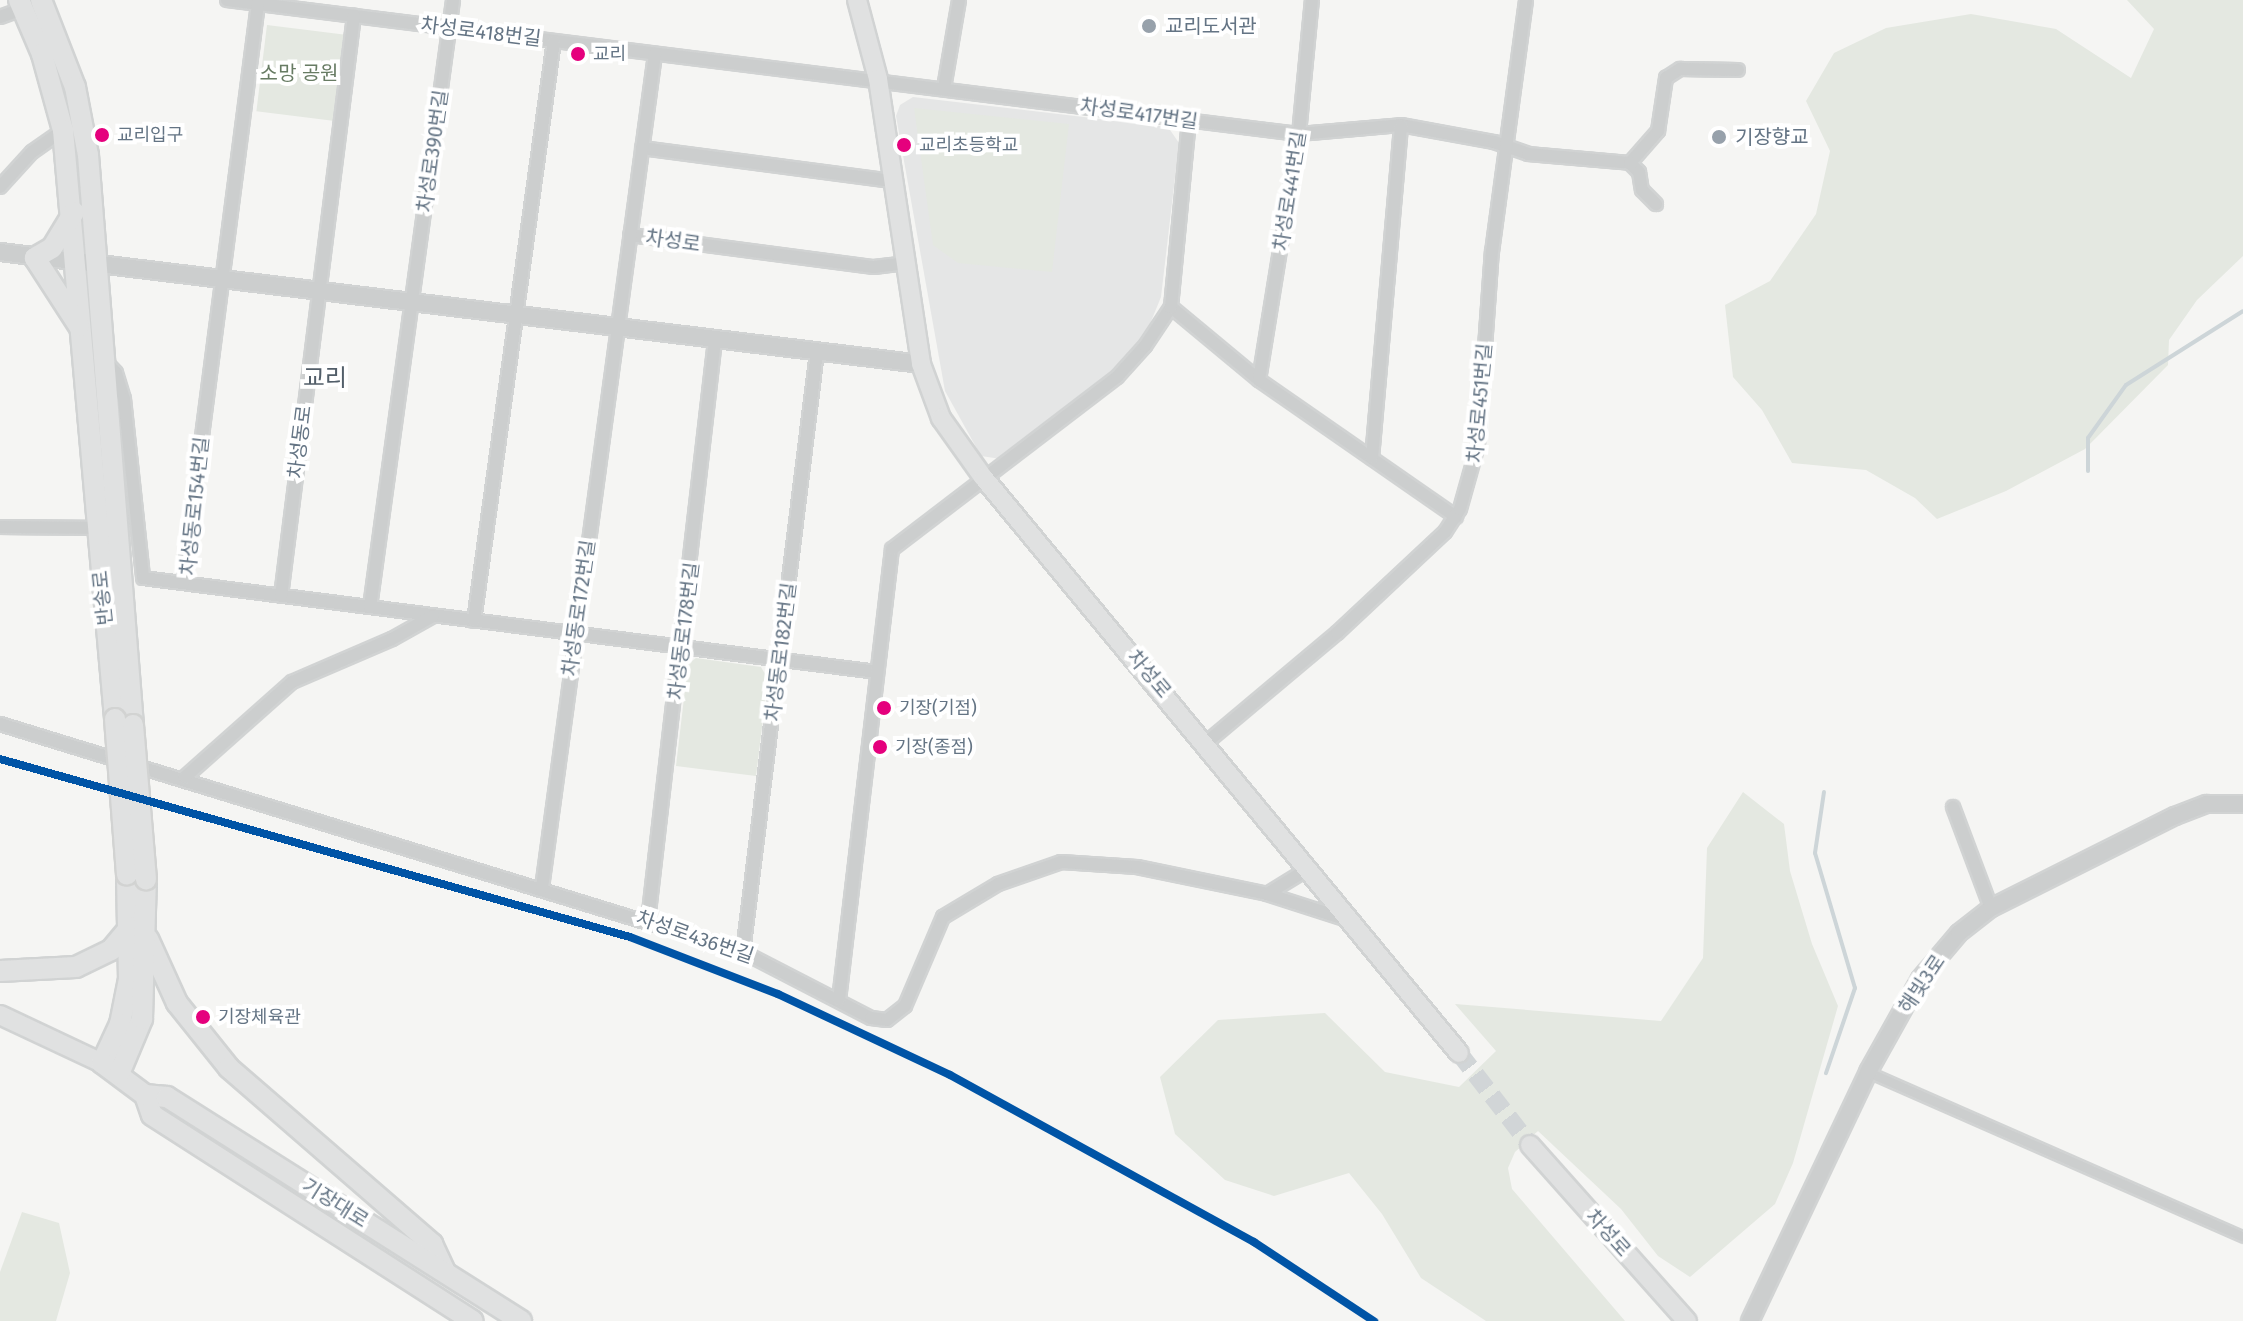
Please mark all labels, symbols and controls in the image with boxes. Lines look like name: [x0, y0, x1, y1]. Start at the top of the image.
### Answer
street label: 차성로418번길: [419, 13, 543, 51]
place label: 교리도서관: [1165, 14, 1257, 38]
marker: 교리도서관: [1140, 17, 1158, 35]
place label: 교리: [593, 43, 626, 65]
marker: 교리: [570, 46, 586, 62]
park label: 소망 공원: [260, 61, 338, 85]
street label: 차성로390번길: [413, 88, 453, 214]
street label: 차성로417번길: [1078, 94, 1200, 134]
place label: 교리입구: [117, 124, 183, 146]
place label: 기장향교: [1735, 125, 1809, 149]
marker: 교리입구: [94, 127, 110, 143]
marker: 기장향교: [1710, 128, 1728, 146]
street label: 차성로441번길: [1269, 129, 1311, 253]
place label: 교리초등학교: [919, 134, 1018, 156]
marker: 교리초등학교: [896, 137, 912, 153]
street label: 차성로: [644, 225, 702, 257]
street label: 차성로451번길: [1463, 342, 1497, 464]
district label: 교리: [303, 365, 347, 393]
street label: 차성동로: [284, 404, 316, 480]
street label: 차성동로154번길: [176, 435, 214, 577]
street label: 차성동로172번길: [558, 538, 600, 678]
street label: 차성동로178번길: [664, 561, 704, 701]
street label: 반송로: [88, 569, 118, 627]
street label: 차성동로182번길: [761, 581, 801, 723]
street label: 차성로: [1122, 645, 1176, 703]
place label: 기장(기점): [899, 697, 977, 719]
marker: 기장(기점): [876, 700, 892, 716]
place label: 기장(종점): [895, 736, 973, 758]
marker: 기장(종점): [872, 739, 888, 755]
street label: 차성로436번길: [633, 906, 757, 968]
street label: 해빛3로: [1894, 950, 1950, 1018]
place label: 기장체육관: [218, 1006, 301, 1028]
marker: 기장체육관: [195, 1009, 211, 1025]
street label: 기장대로: [297, 1173, 373, 1233]
street label: 차성로: [1581, 1204, 1635, 1262]

